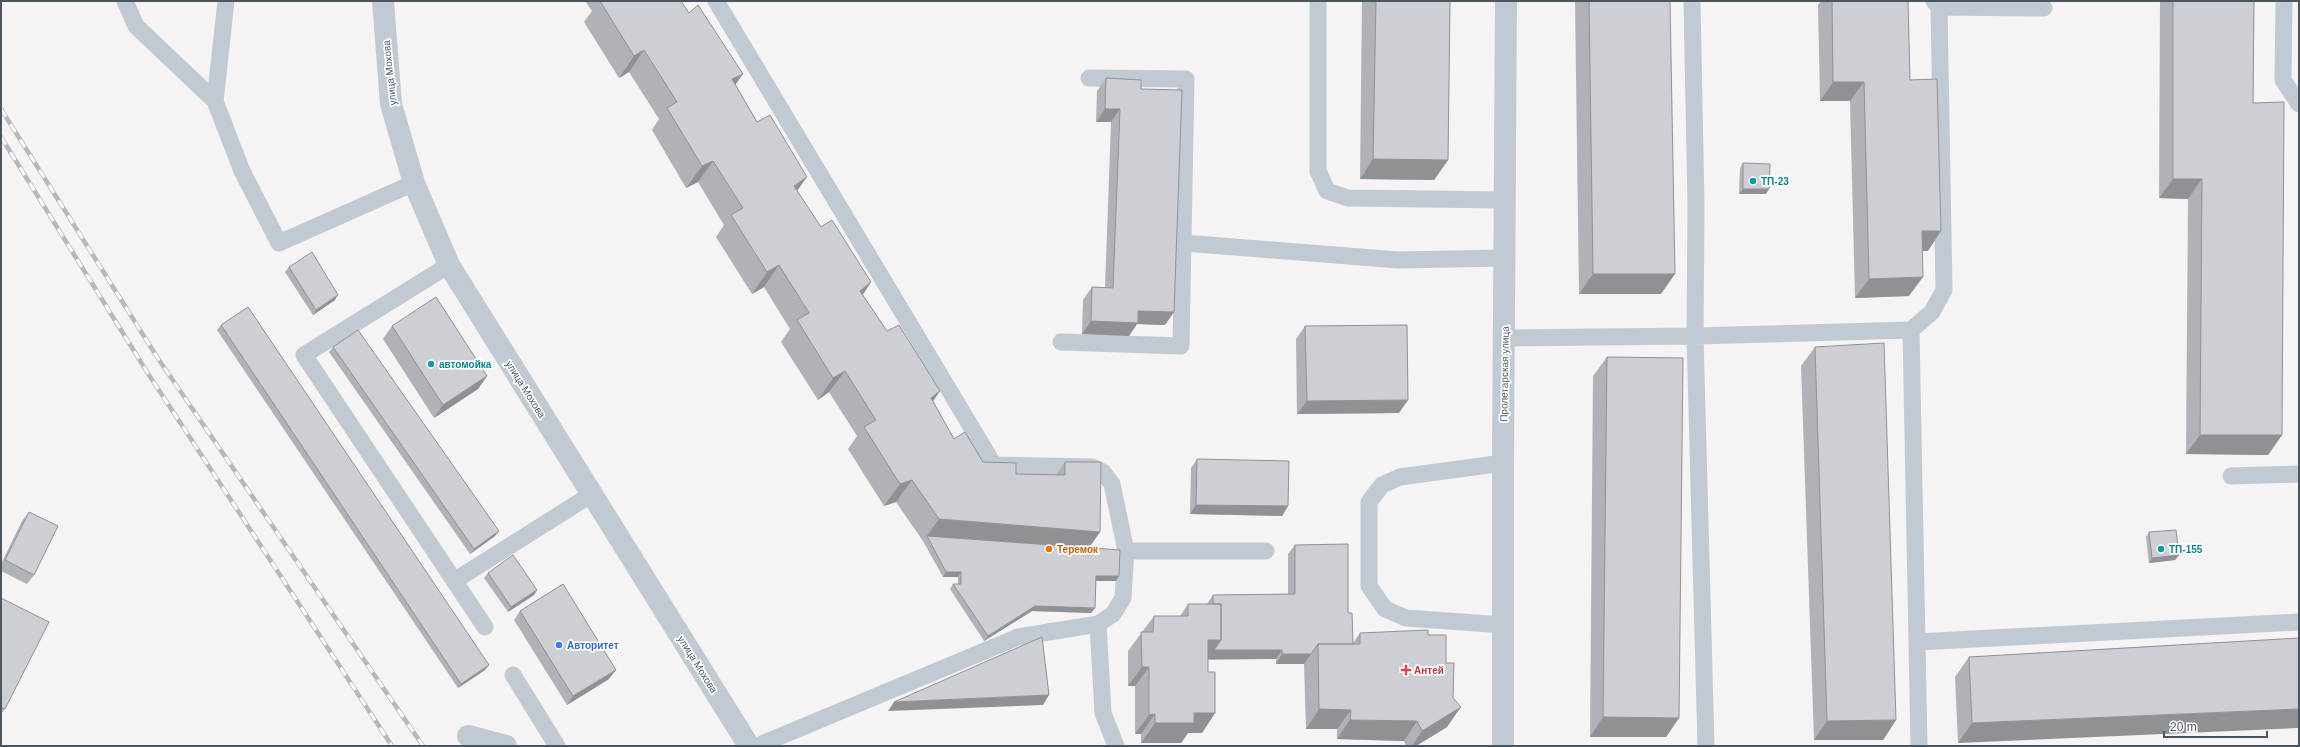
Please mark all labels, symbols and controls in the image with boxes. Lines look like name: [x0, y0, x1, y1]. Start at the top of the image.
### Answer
street label: улица Мохова: [381, 39, 398, 106]
marker: ТП-23: [1748, 176, 1758, 186]
place label: ТП-23: [1761, 176, 1789, 187]
street label: Пролетарская улица: [1498, 326, 1511, 422]
marker: автомойка: [426, 359, 436, 369]
place label: автомойка: [439, 359, 492, 370]
street label: улица Мохова: [504, 359, 548, 420]
marker: Теремок: [1044, 544, 1054, 554]
place label: Теремок: [1057, 544, 1099, 555]
marker: ТП-155: [2156, 544, 2166, 554]
place label: ТП-155: [2169, 544, 2203, 555]
street label: улица Мохова: [676, 634, 720, 695]
marker: Авторитет: [554, 640, 564, 650]
place label: Авторитет: [567, 640, 619, 651]
marker: Антей: [1401, 665, 1411, 675]
place label: Антей: [1414, 665, 1444, 676]
scale bar: [2164, 713, 2267, 739]
text: 20 m: [2170, 720, 2197, 734]

